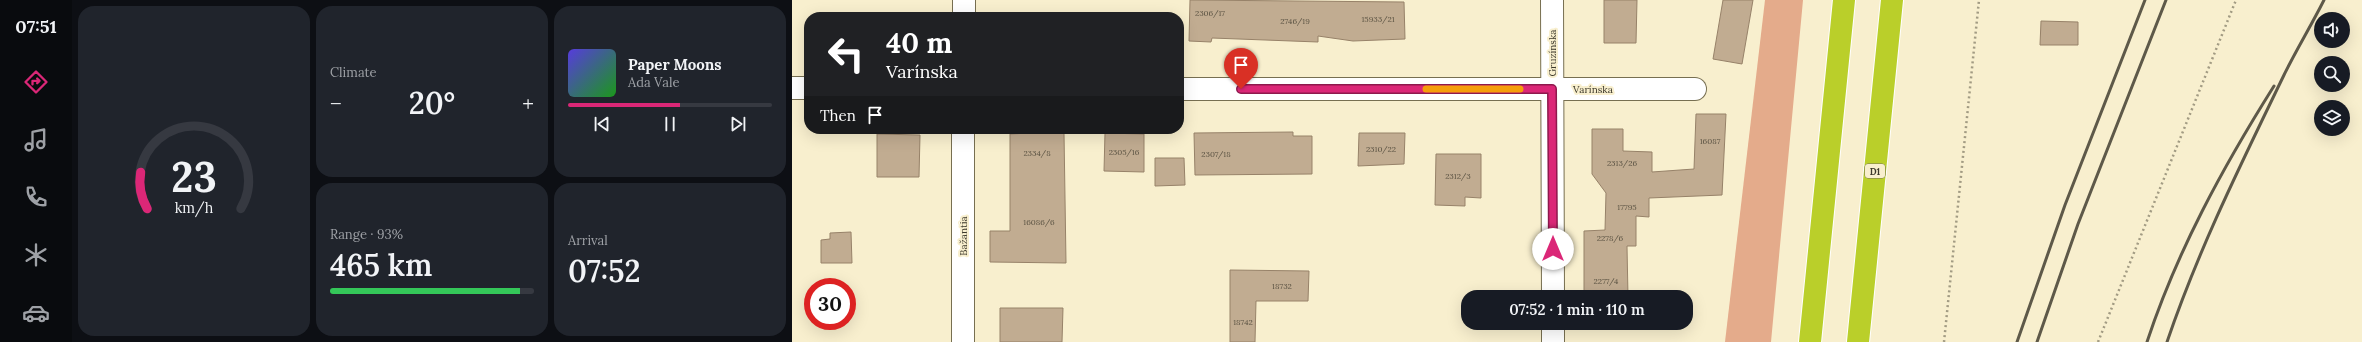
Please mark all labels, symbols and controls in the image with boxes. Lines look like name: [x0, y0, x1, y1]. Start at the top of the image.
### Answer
house number: 2306/17: [1195, 8, 1225, 19]
map controls: [2314, 12, 2350, 136]
button: sound: [2314, 12, 2350, 48]
house number: 15933/21: [1361, 14, 1395, 25]
text: 07:51: [15, 15, 57, 38]
house number: 2746/19: [1280, 16, 1310, 27]
text: 40 m: [886, 25, 952, 61]
icon: left: [820, 28, 872, 80]
street label: Gruzínska: [1546, 29, 1559, 77]
pin: [1224, 48, 1258, 89]
icon: arrive: [1230, 54, 1252, 76]
text: Paper Moons: [628, 55, 722, 74]
button: search: [2314, 56, 2350, 92]
text: Varínska: [886, 60, 958, 83]
text: Climate: [330, 64, 377, 81]
icon: directions: [22, 68, 50, 96]
text: Ada Vale: [628, 74, 680, 91]
street label: Varínska: [1572, 83, 1613, 96]
text: 20°: [409, 84, 455, 122]
text: −: [330, 89, 342, 117]
text: +: [522, 89, 534, 117]
button: layers: [2314, 100, 2350, 136]
icon: arrive: [864, 104, 886, 126]
text: Then: [820, 106, 856, 125]
icon: previous: [591, 113, 613, 135]
icon: pause: [659, 113, 681, 135]
icon: next: [727, 113, 749, 135]
icon: music: [22, 126, 50, 154]
house number: 16087: [1700, 136, 1721, 146]
house number: 2310/22: [1366, 144, 1396, 155]
house number: 2305/16: [1109, 147, 1140, 158]
house number: 2334/8: [1023, 148, 1051, 159]
house number: 2307/18: [1201, 149, 1231, 160]
text: 23: [171, 150, 217, 203]
house number: 2313/26: [1607, 158, 1637, 169]
road number: D1: [1865, 164, 1885, 178]
house number: 2312/3: [1445, 171, 1471, 182]
icon: phone: [22, 183, 50, 211]
text: km/h: [175, 199, 214, 218]
house number: 17795: [1617, 202, 1637, 212]
street label: Bažantia: [957, 216, 970, 256]
house number: 16086/6: [1023, 217, 1055, 228]
text: Range · 93%: [330, 226, 403, 243]
position arrow: [1532, 228, 1574, 270]
text: Arrival: [568, 232, 608, 249]
house number: 2278/6: [1597, 233, 1624, 244]
icon: climate: [22, 241, 50, 269]
text: 465 km: [330, 246, 432, 284]
text: 07:52: [568, 252, 640, 290]
house number: 2277/4: [1594, 276, 1619, 287]
speed limit sign: 30: [804, 278, 856, 330]
house number: 18732: [1272, 281, 1292, 291]
icon: car: [22, 299, 50, 327]
text: 07:52 · 1 min · 110 m: [1509, 300, 1645, 319]
house number: 18742: [1233, 317, 1253, 327]

